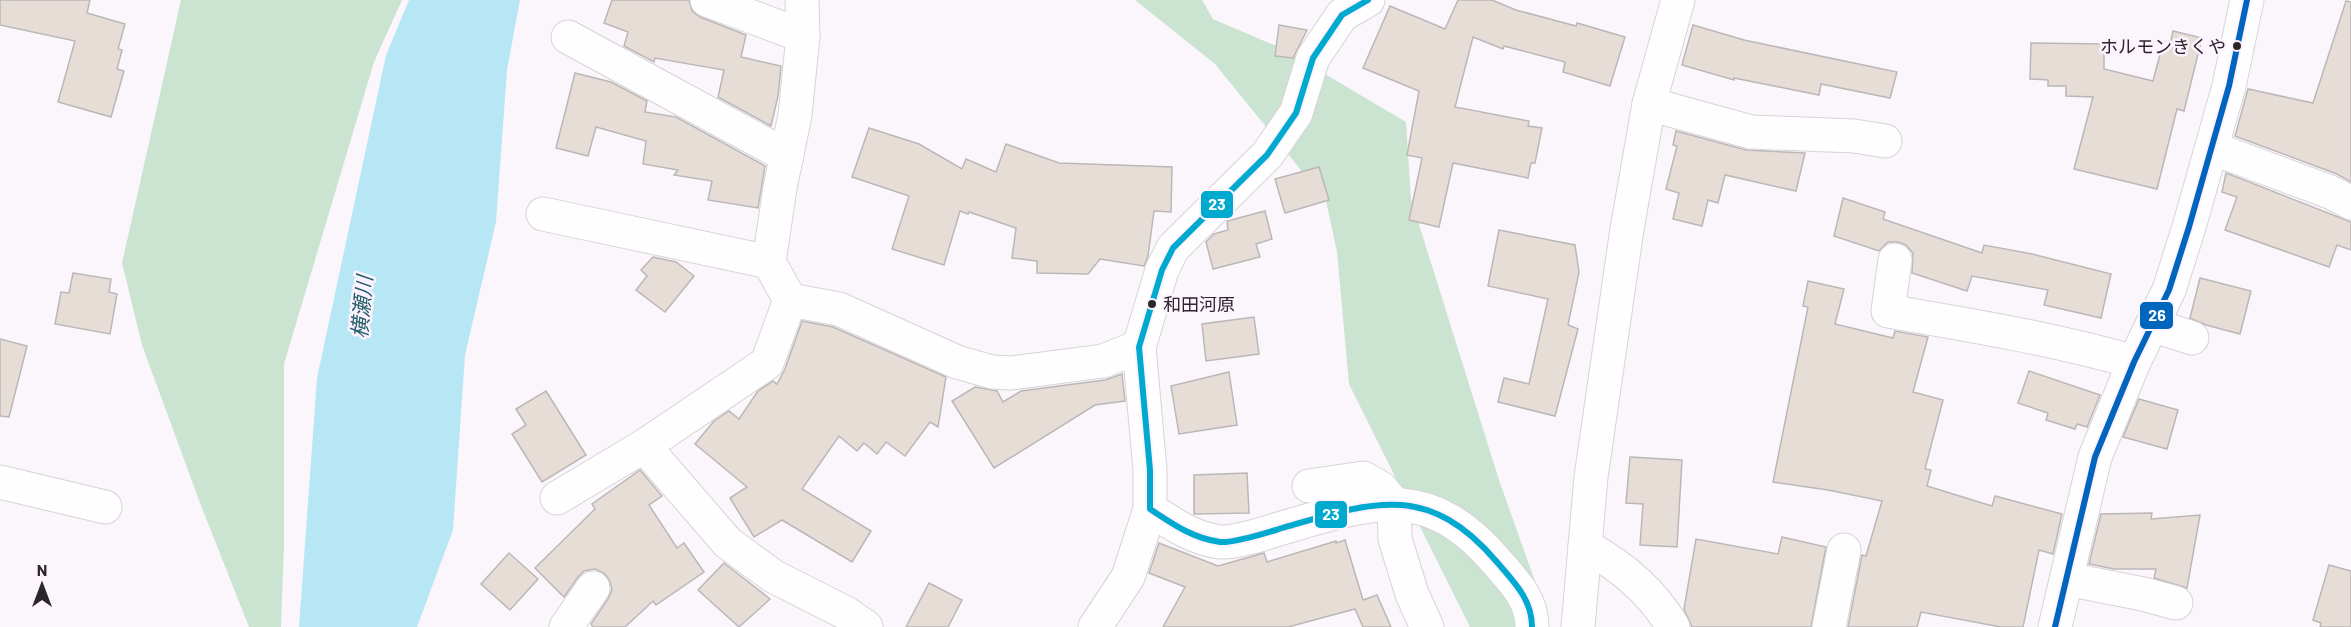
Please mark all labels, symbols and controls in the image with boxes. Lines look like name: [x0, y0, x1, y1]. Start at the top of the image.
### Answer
place label: ホルモンきくや: [2100, 35, 2226, 57]
marker: ホルモンきくや: [2231, 40, 2243, 52]
line badge: 23: [1200, 190, 1234, 219]
text: 23: [1208, 194, 1226, 213]
water label: 横瀬川: [346, 273, 376, 339]
place label: 和田河原: [1163, 293, 1235, 315]
marker: 和田河原: [1146, 298, 1158, 310]
line badge: 26: [2139, 301, 2174, 330]
text: 26: [2148, 305, 2166, 324]
line badge: 23: [1314, 500, 1348, 529]
text: 23: [1322, 504, 1340, 523]
north arrow: [12, 555, 72, 615]
text: N: [37, 560, 47, 579]

